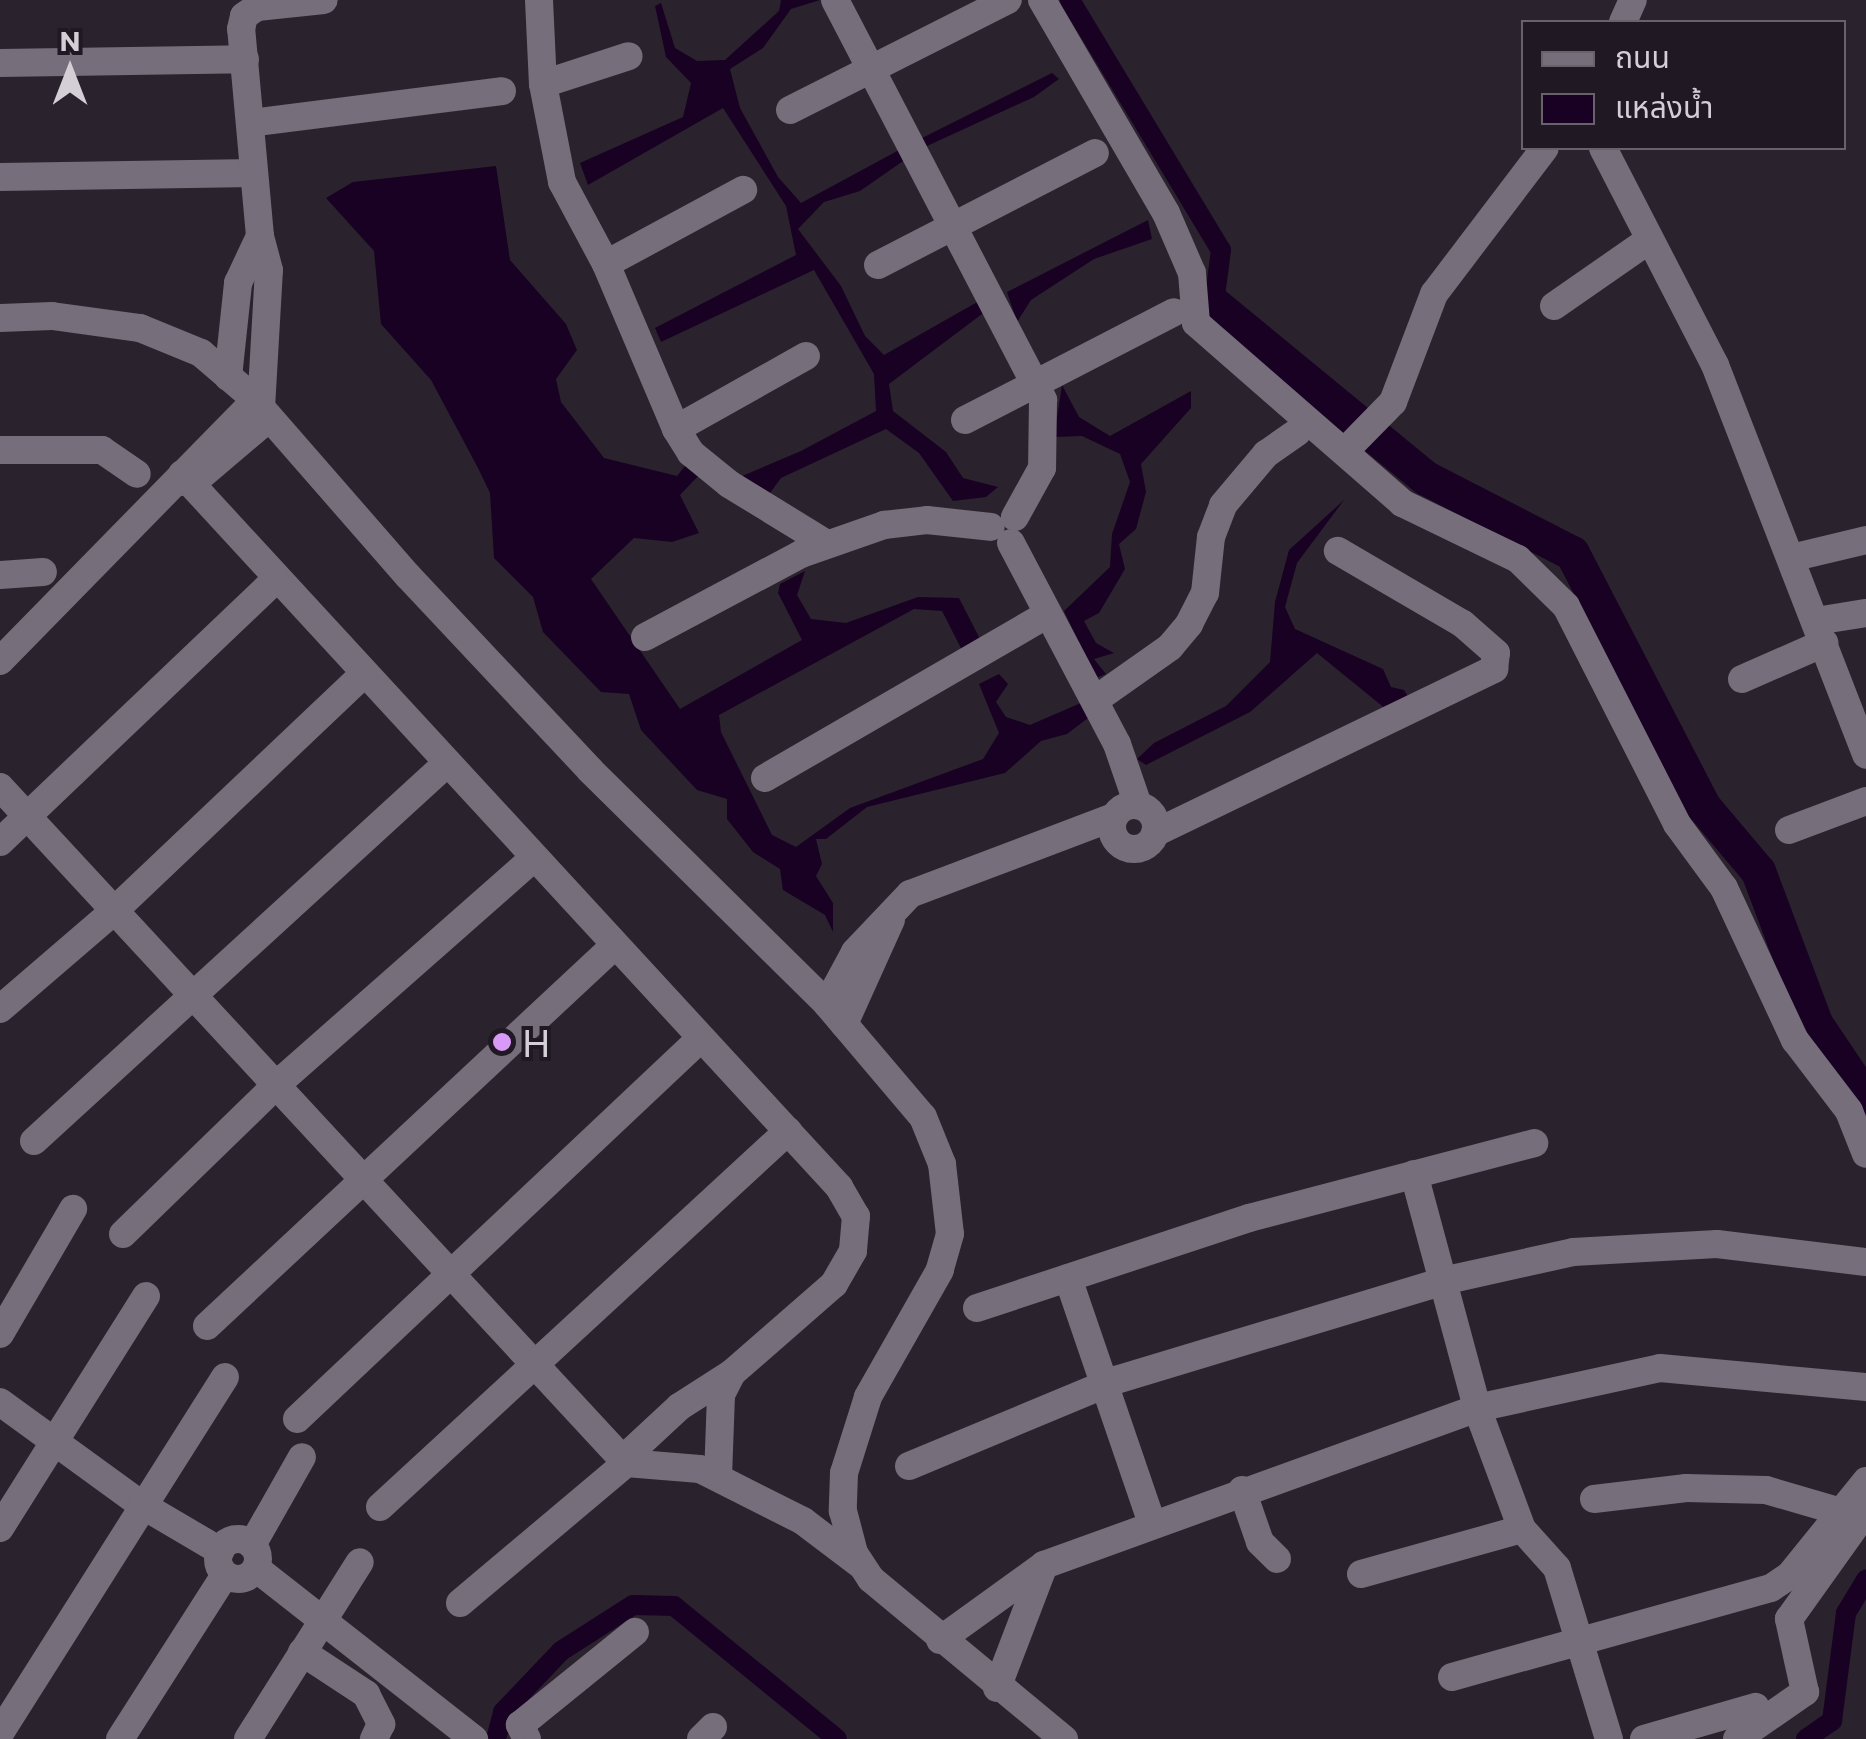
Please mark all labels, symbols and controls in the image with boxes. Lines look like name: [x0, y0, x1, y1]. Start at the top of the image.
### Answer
north arrow: [20, 20, 120, 120]
legend: [1521, 20, 1846, 150]
text: N: [60, 23, 81, 57]
text: ถนน: [1615, 37, 1670, 74]
text: แหล่งน้ำ: [1615, 87, 1713, 124]
place label: H: [522, 1019, 550, 1065]
marker: H: [491, 1031, 513, 1053]

